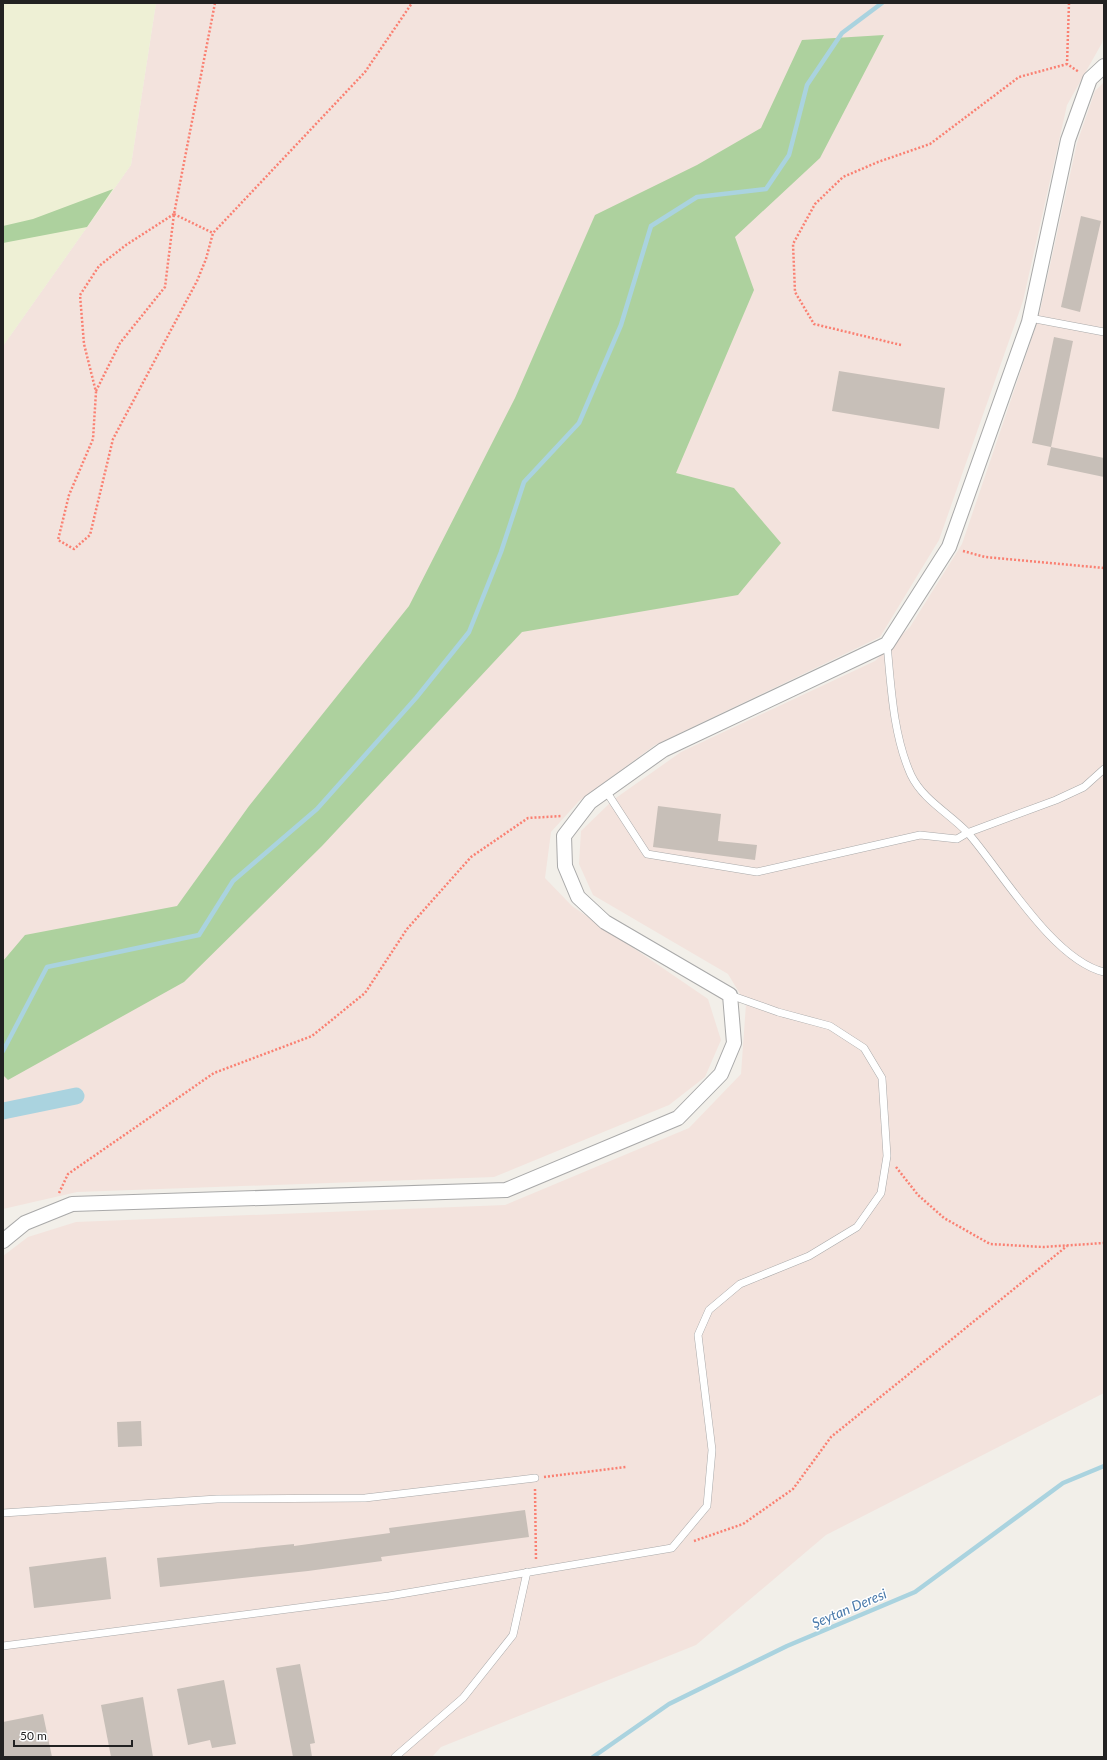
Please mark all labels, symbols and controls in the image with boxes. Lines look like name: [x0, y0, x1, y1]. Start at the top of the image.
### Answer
water label: Şeytan Deresi: [809, 1584, 890, 1631]
scale bar: [14, 1722, 132, 1748]
text: 50 m: [20, 1728, 47, 1743]

